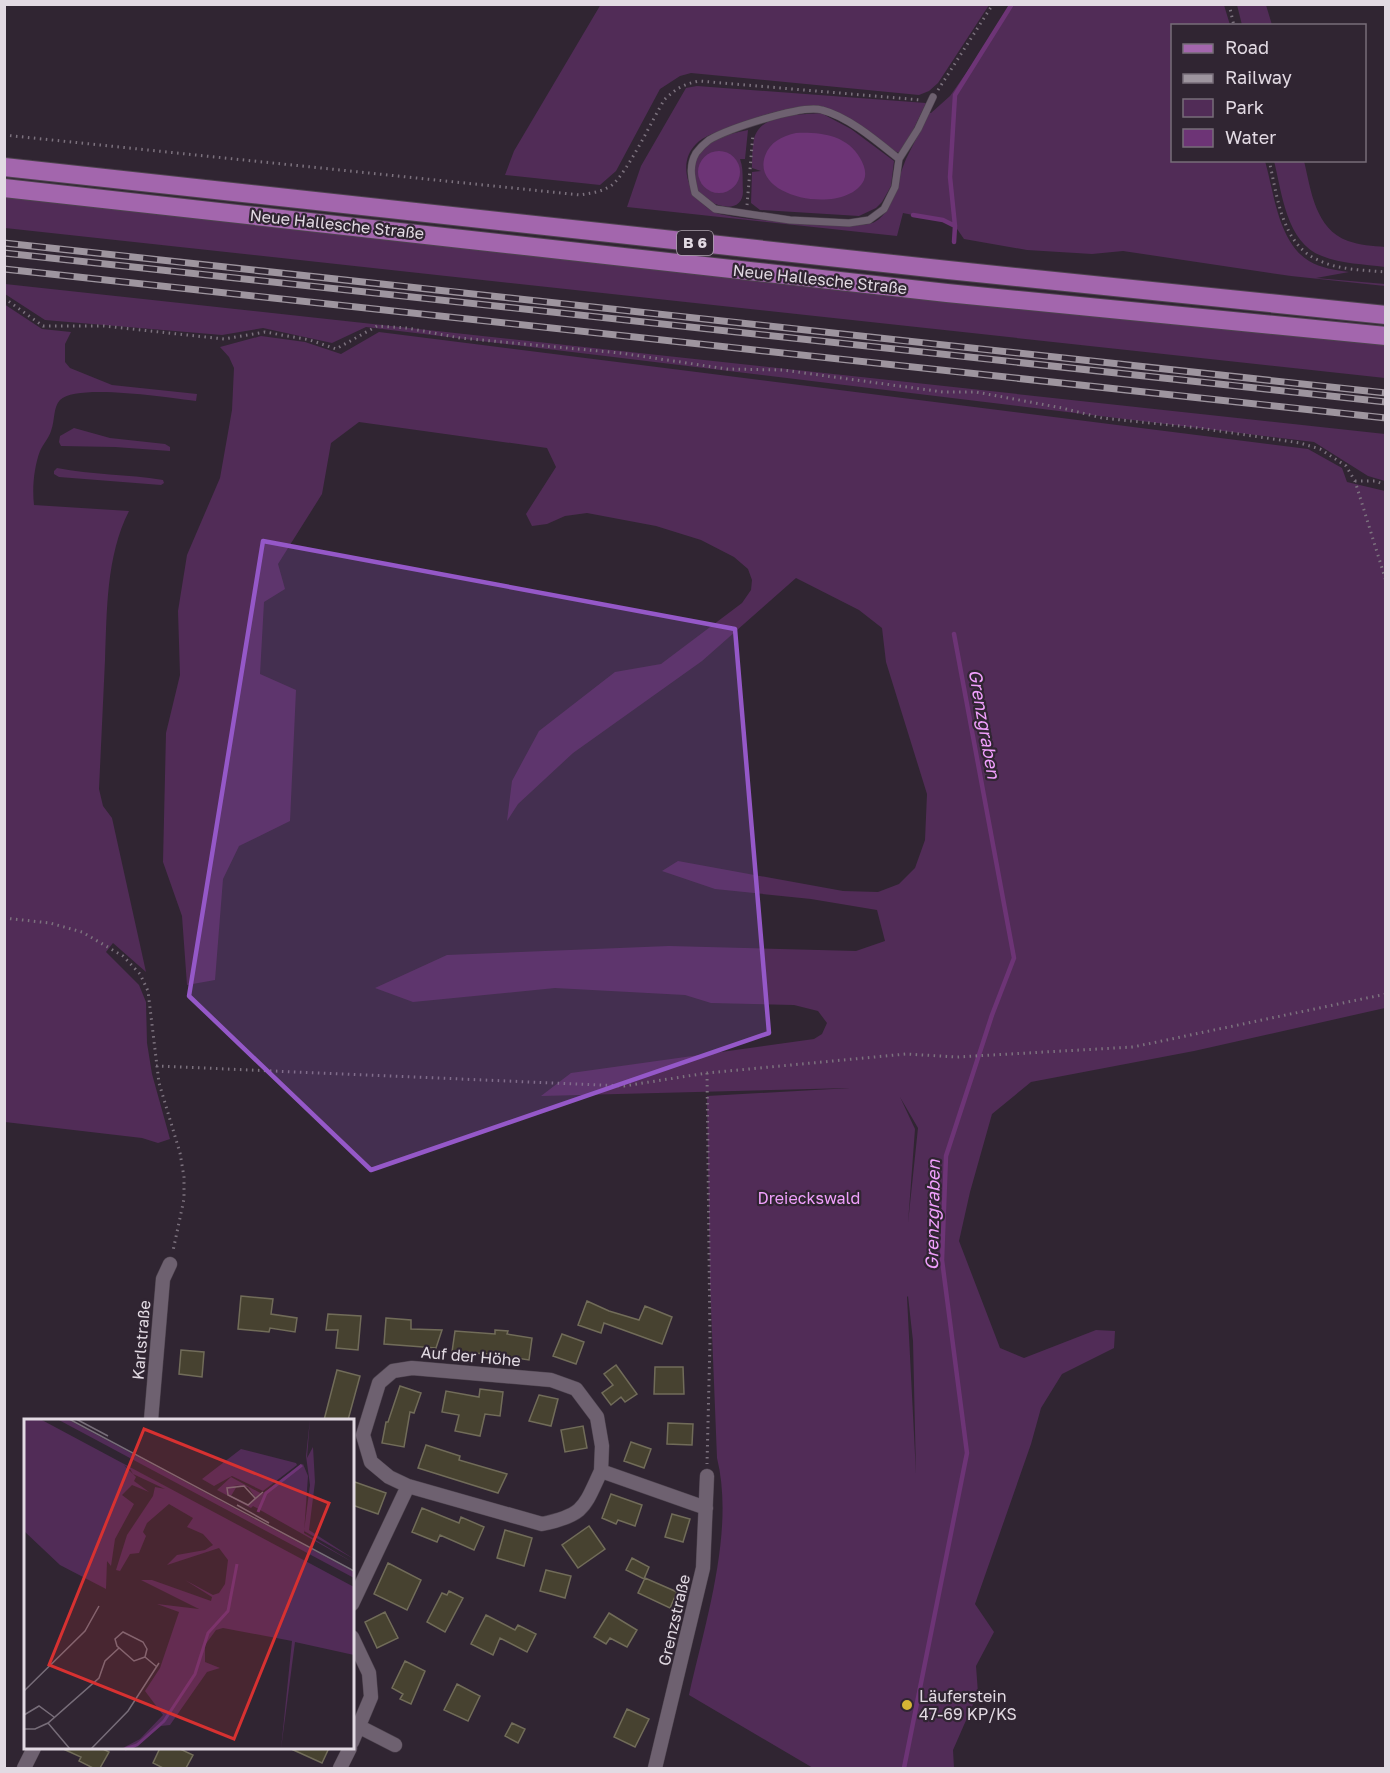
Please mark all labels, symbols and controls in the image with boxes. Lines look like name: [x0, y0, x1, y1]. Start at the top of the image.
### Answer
legend: [1171, 24, 1366, 162]
text: Road: [1225, 36, 1269, 58]
text: Railway: [1225, 66, 1292, 88]
text: Park: [1225, 96, 1264, 118]
text: Water: [1225, 126, 1276, 148]
street label: Neue Hallesche Straße: [249, 205, 425, 243]
road number: B 6: [677, 231, 713, 255]
street label: Neue Hallesche Straße: [732, 260, 908, 298]
water label: Grenzgraben: [965, 667, 1006, 781]
water label: Grenzgraben: [920, 1158, 944, 1271]
park label: Dreieckswald: [758, 1188, 860, 1208]
street label: Karlstraße: [128, 1299, 154, 1381]
street label: Auf der Höhe: [420, 1342, 522, 1370]
inset map: [24, 1419, 354, 1749]
street label: Grenzstraße: [654, 1572, 694, 1668]
place label: Läuferstein 47-69 KP/KS: [919, 1686, 1017, 1724]
marker: Läuferstein 47-69 KP/KS: [900, 1698, 914, 1712]

